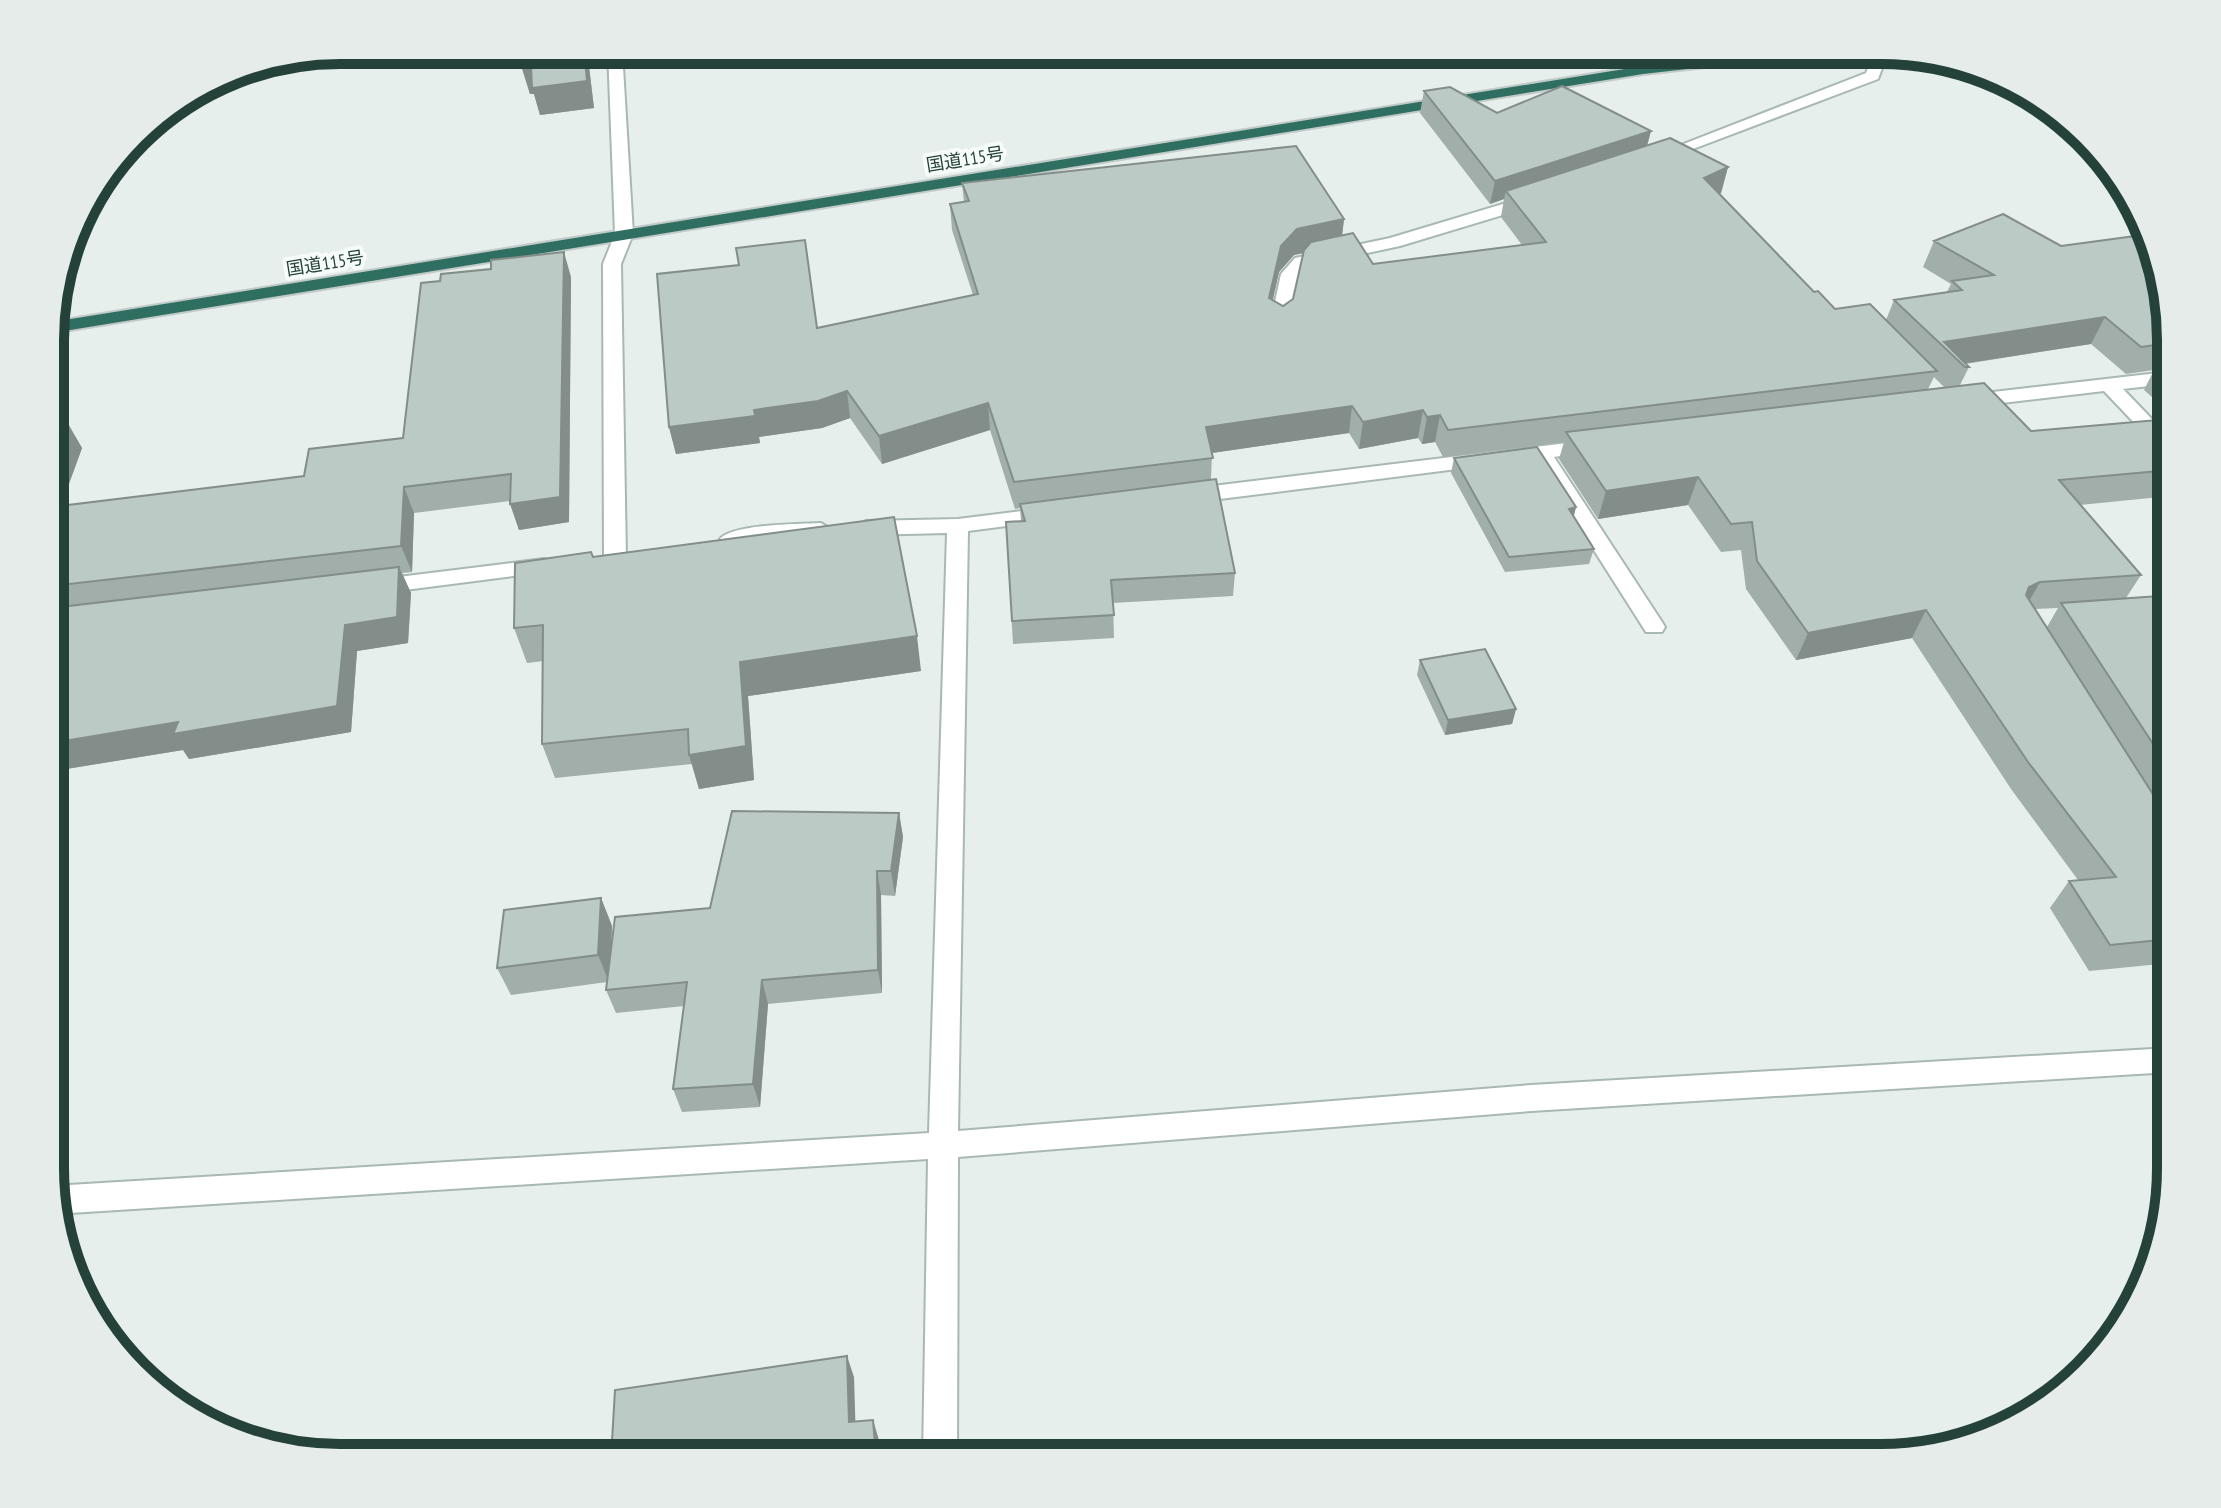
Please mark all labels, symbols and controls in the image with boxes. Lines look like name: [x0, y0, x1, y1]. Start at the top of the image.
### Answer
street label: 国道115号: [925, 142, 1005, 176]
street label: 国道115号: [285, 246, 365, 280]

